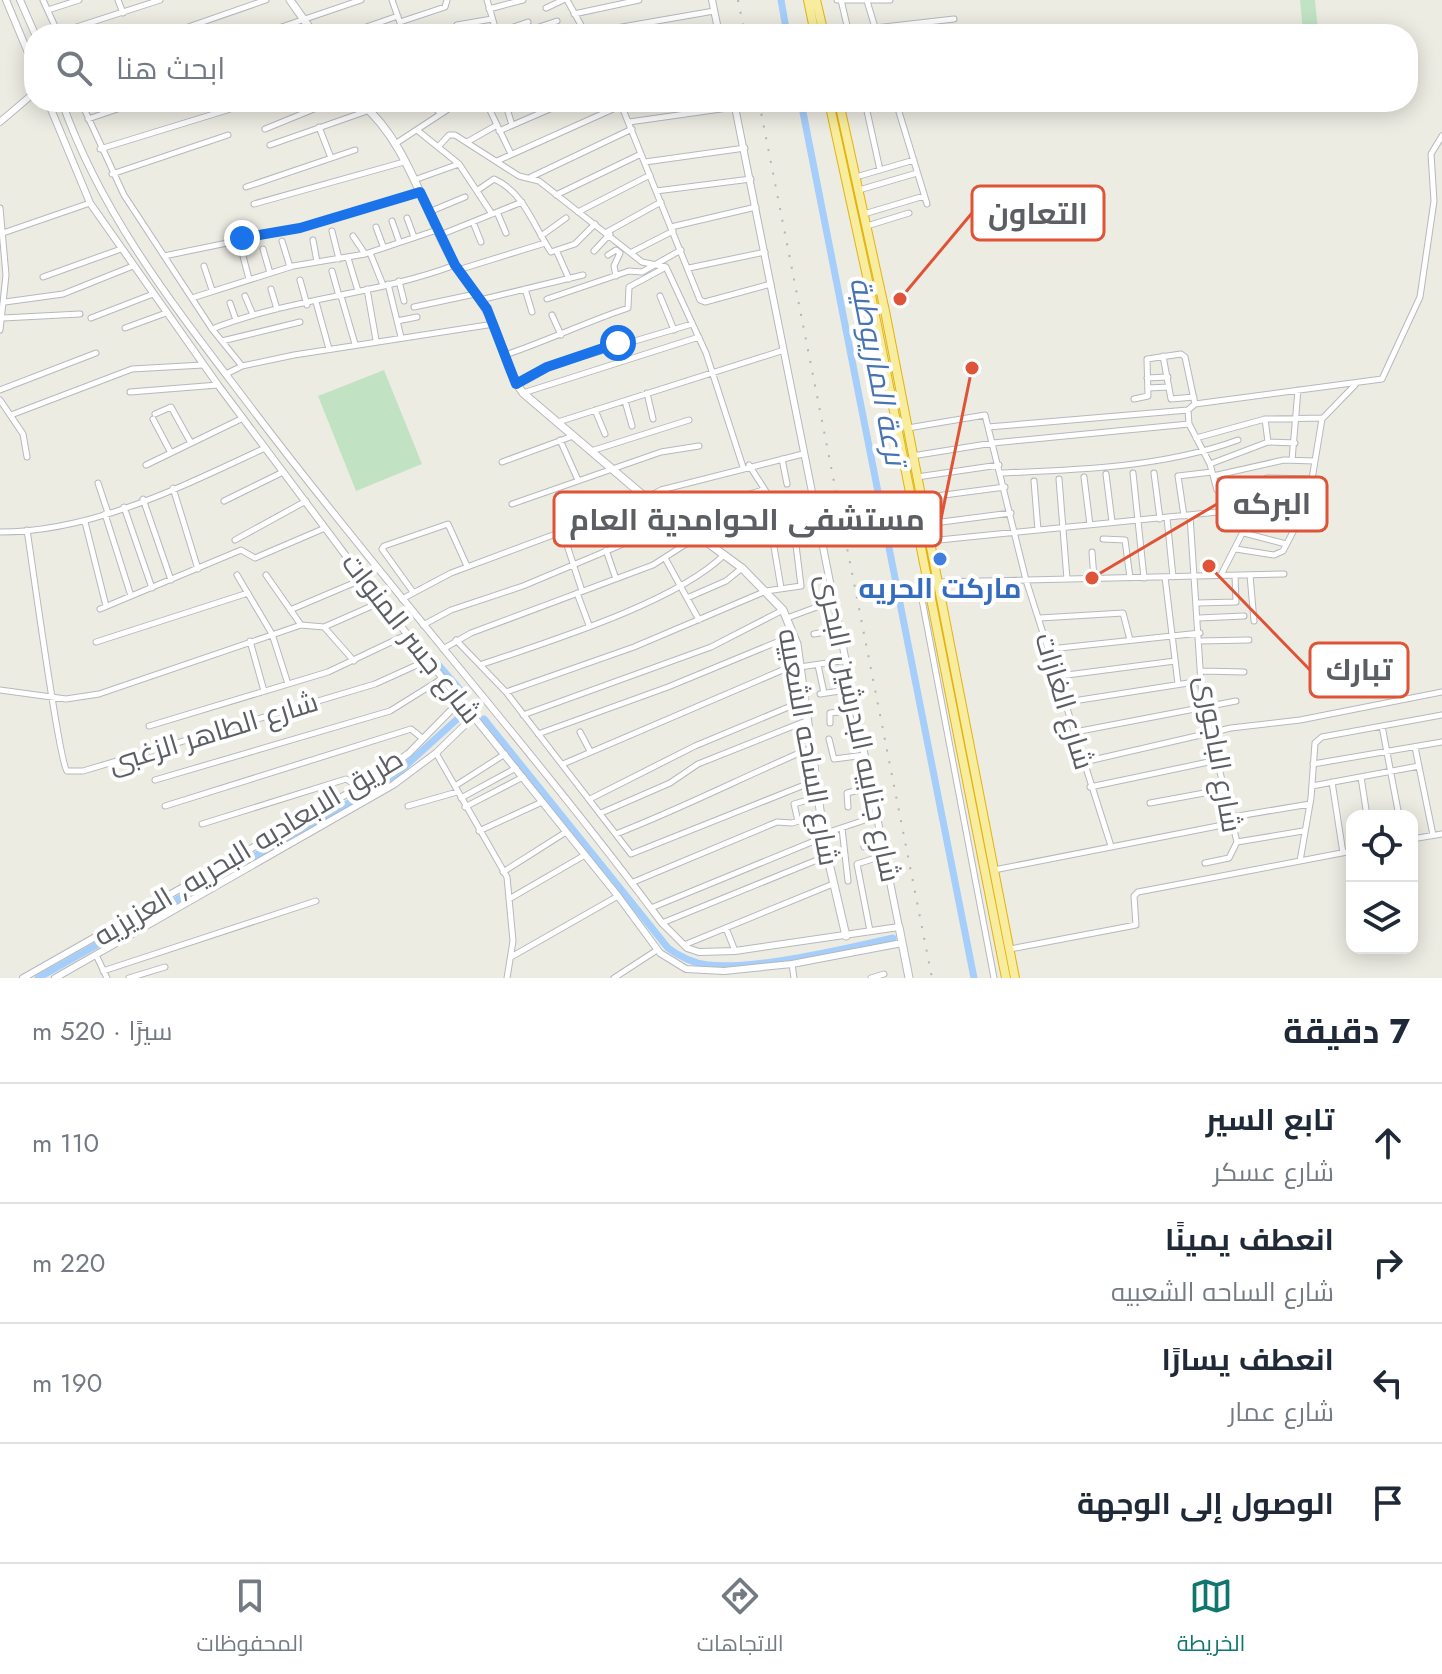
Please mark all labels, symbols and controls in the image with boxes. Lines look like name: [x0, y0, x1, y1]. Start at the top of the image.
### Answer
search box: [24, 24, 1418, 112]
icon: search: [52, 46, 96, 90]
text: ابحث هنا: [116, 47, 225, 90]
callout: التعاون: [972, 186, 1104, 240]
text: التعاون: [988, 192, 1088, 235]
route end: [224, 220, 260, 256]
water label: ترعة الماريوطية: [839, 273, 919, 473]
route start: [600, 325, 636, 361]
callout: البركه: [1217, 477, 1327, 531]
text: البركه: [1233, 482, 1311, 525]
callout: مستشفى الحوامدية العام: [554, 492, 941, 546]
text: مستشفى الحوامدية العام: [569, 498, 925, 541]
street label: شارع جسر المنوات: [332, 544, 491, 732]
marker: ماركت الحريه: [931, 550, 949, 568]
place label: ماركت الحريه: [858, 568, 1022, 609]
street label: شارع جنابيه البدرشين البحرى: [806, 570, 911, 886]
street label: شارع الساحه الشعبيه: [767, 625, 850, 869]
street label: شارع الغازات: [1024, 628, 1105, 775]
callout: تبارك: [1310, 643, 1408, 697]
text: تبارك: [1326, 648, 1393, 691]
street label: شارع الباجورى: [1185, 672, 1252, 836]
street label: شارع الطاهر الزغبى: [103, 681, 323, 784]
street label: طريق الابعاديه البحريه, العزيزيه: [86, 739, 411, 956]
map controls: [1346, 810, 1418, 954]
button: locate: [1346, 810, 1418, 882]
button: layers: [1346, 882, 1418, 954]
text: 7 دقيقة: [1283, 1007, 1410, 1056]
text: سيرًا · 520 m: [32, 1012, 173, 1050]
text: تابع السير: [1206, 1098, 1334, 1141]
icon: ahead: [1366, 1121, 1410, 1165]
text: 110 m: [32, 1124, 99, 1162]
text: شارع عسكر: [1213, 1153, 1334, 1191]
text: انعطف يمينًا: [1165, 1218, 1334, 1261]
icon: right: [1366, 1241, 1410, 1285]
text: 220 m: [32, 1244, 105, 1282]
text: شارع الساحه الشعبيه: [1111, 1273, 1334, 1311]
text: انعطف يسارًا: [1161, 1338, 1334, 1381]
icon: left: [1366, 1361, 1410, 1405]
text: 190 m: [32, 1364, 102, 1402]
text: شارع عمار: [1228, 1393, 1334, 1431]
icon: arrive: [1366, 1481, 1410, 1525]
text: الوصول إلى الوجهة: [1077, 1482, 1334, 1525]
tab: المحفوظات: [197, 1574, 304, 1664]
tab: الاتجاهات: [697, 1574, 784, 1664]
tab: الخريطة: [1177, 1574, 1245, 1664]

